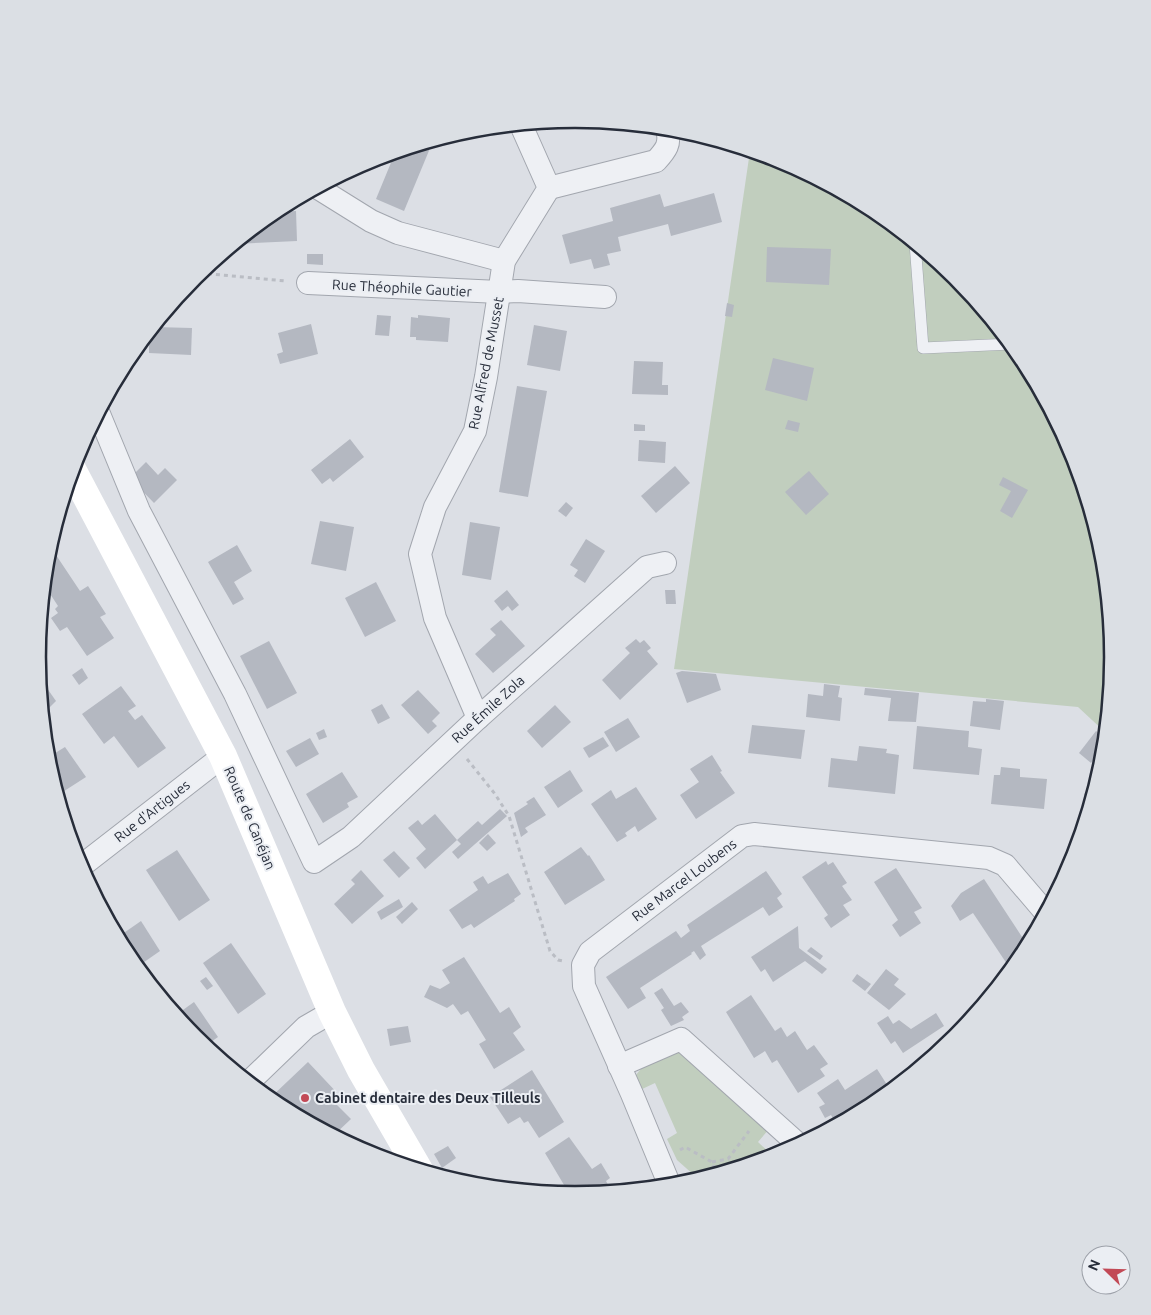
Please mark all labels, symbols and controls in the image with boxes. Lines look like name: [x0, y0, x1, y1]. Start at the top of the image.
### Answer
street label: Rue Théophile Gautier: [332, 276, 473, 300]
street label: Rue Alfred de Musset: [465, 295, 507, 431]
street label: Rue Émile Zola: [448, 671, 528, 746]
street label: Route de Canéjan: [221, 764, 279, 872]
street label: Rue d'Artigues: [111, 777, 193, 845]
street label: Rue Marcel Loubens: [629, 835, 739, 925]
place label: Cabinet dentaire des Deux Tilleuls: [315, 1090, 541, 1106]
marker: Cabinet dentaire des Deux Tilleuls: [299, 1092, 311, 1104]
north arrow: [1081, 1245, 1131, 1295]
text: N: [1085, 1257, 1103, 1273]

